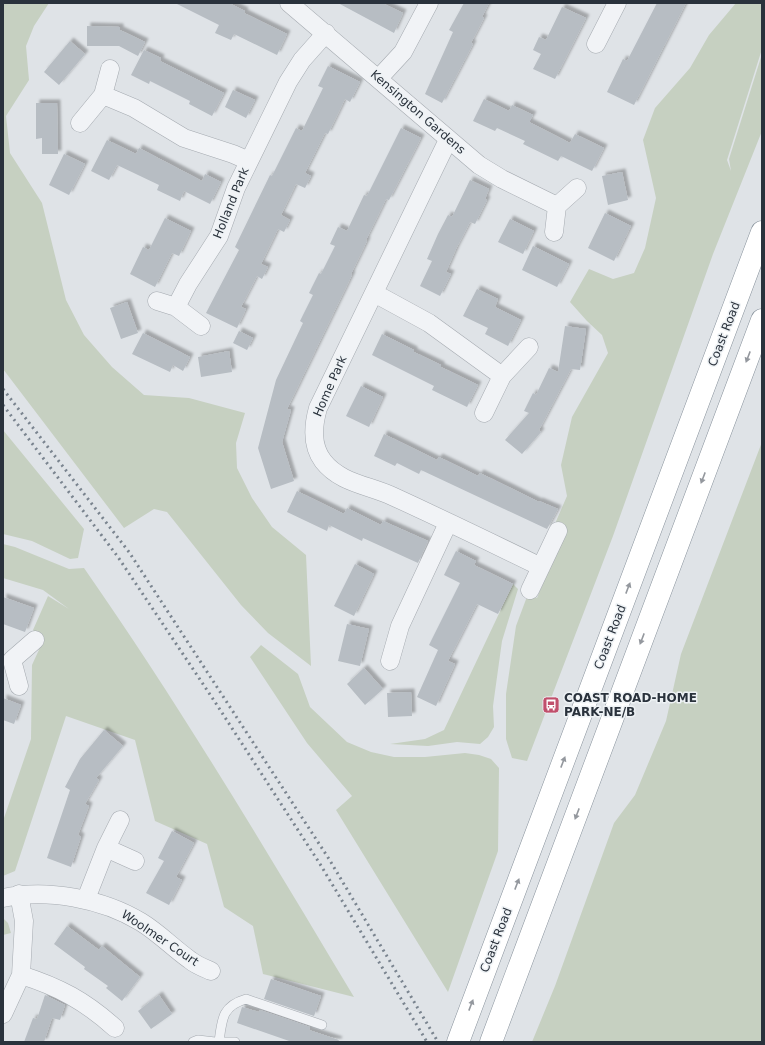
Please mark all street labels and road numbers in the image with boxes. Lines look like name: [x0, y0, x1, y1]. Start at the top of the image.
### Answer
street label: Kensington Gardens: [368, 67, 468, 157]
street label: Holland Park: [210, 165, 252, 241]
street label: Coast Road: [705, 300, 743, 368]
street label: Home Park: [310, 353, 350, 419]
street label: Coast Road: [591, 603, 629, 671]
street label: Coast Road: [477, 906, 515, 974]
street label: Woolmer Court: [119, 907, 201, 969]

